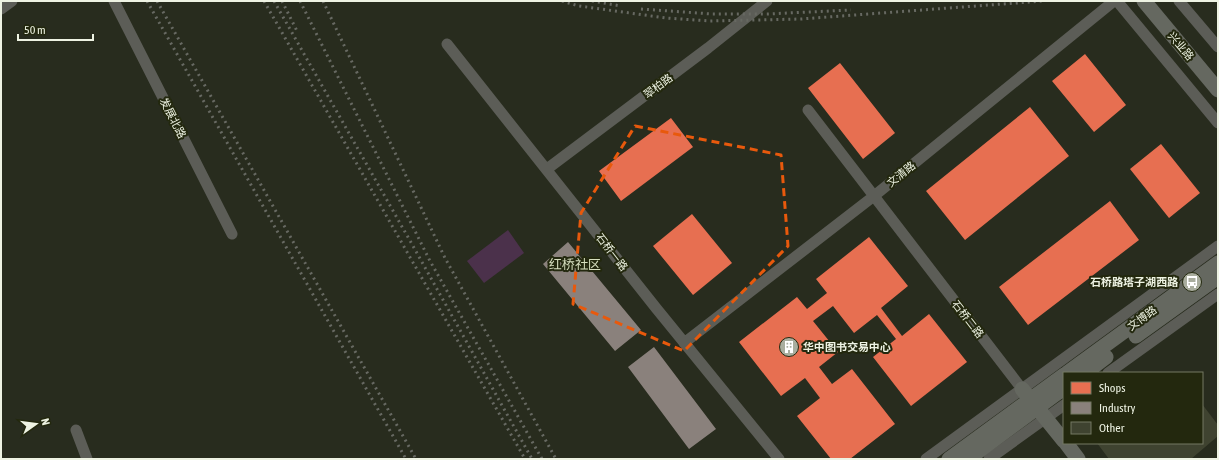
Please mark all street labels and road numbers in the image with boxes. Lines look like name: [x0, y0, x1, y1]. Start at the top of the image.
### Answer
street label: 兴业路: [1166, 30, 1196, 62]
street label: 翠柏路: [641, 71, 675, 101]
street label: 发展北路: [158, 96, 188, 140]
street label: 文清路: [884, 159, 918, 189]
street label: 石桥一路: [594, 231, 630, 273]
street label: 石桥二路: [950, 298, 986, 340]
street label: 文博路: [1125, 303, 1159, 333]

